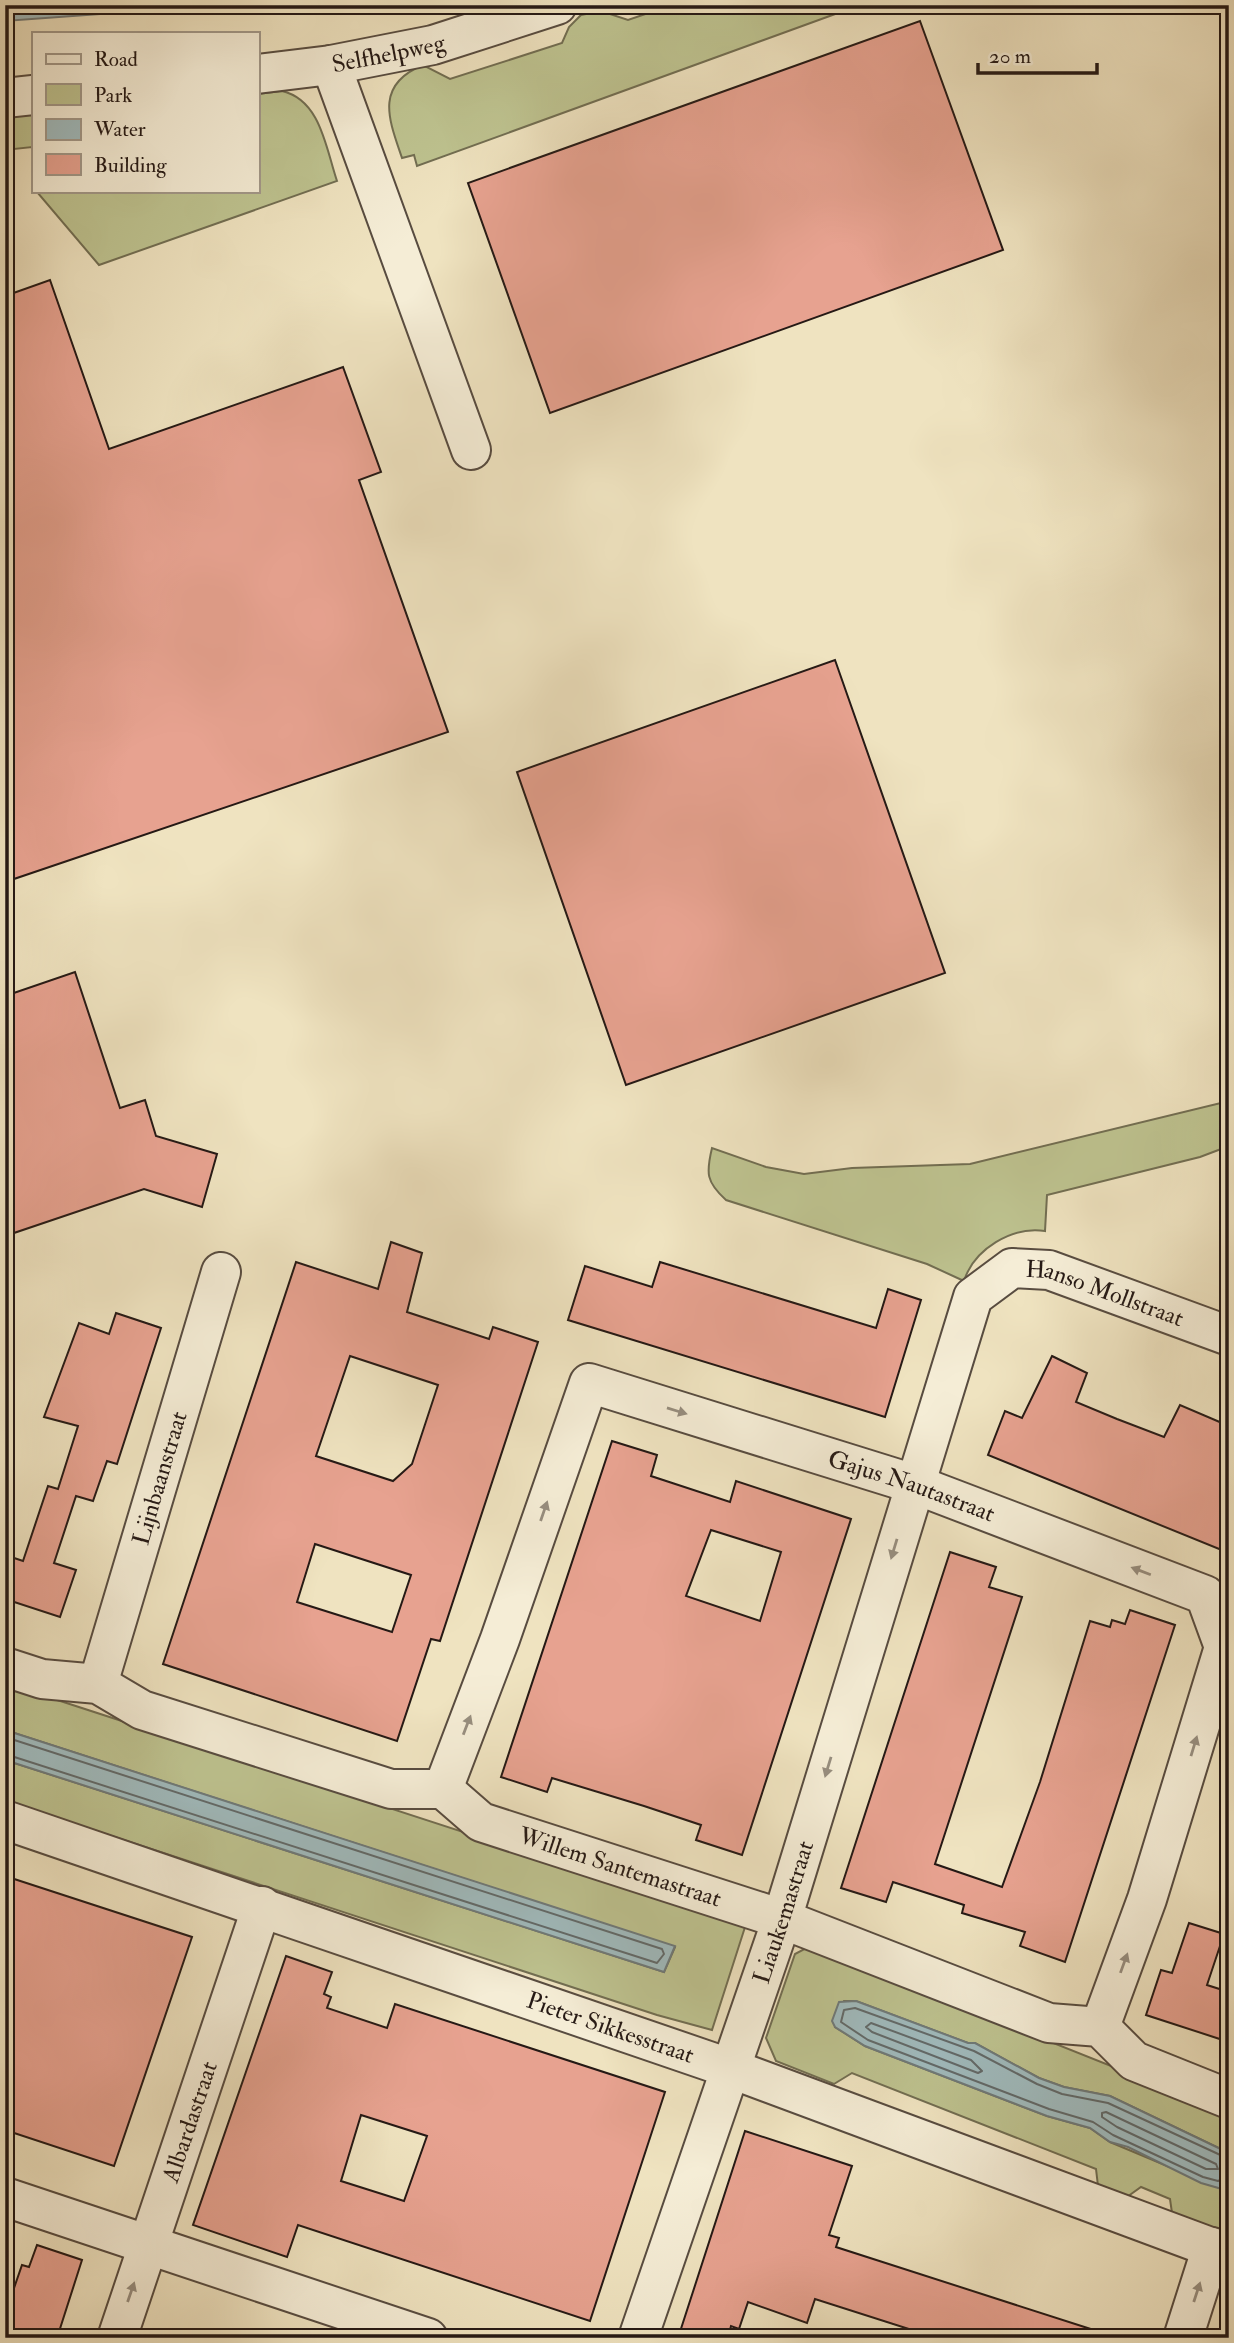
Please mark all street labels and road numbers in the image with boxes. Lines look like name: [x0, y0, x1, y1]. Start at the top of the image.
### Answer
street label: Selfhelpweg: [329, 27, 450, 80]
street label: Hanso Mollstraat: [1025, 1254, 1188, 1334]
street label: Lijnbaanstraat: [125, 1407, 195, 1549]
street label: Gajus Nautastraat: [824, 1443, 999, 1529]
street label: Willem Santemastraat: [514, 1820, 725, 1915]
street label: Liaukemastraat: [746, 1837, 821, 1988]
street label: Pieter Sikkesstraat: [522, 1985, 698, 2071]
street label: Albardastraat: [155, 2057, 225, 2188]

